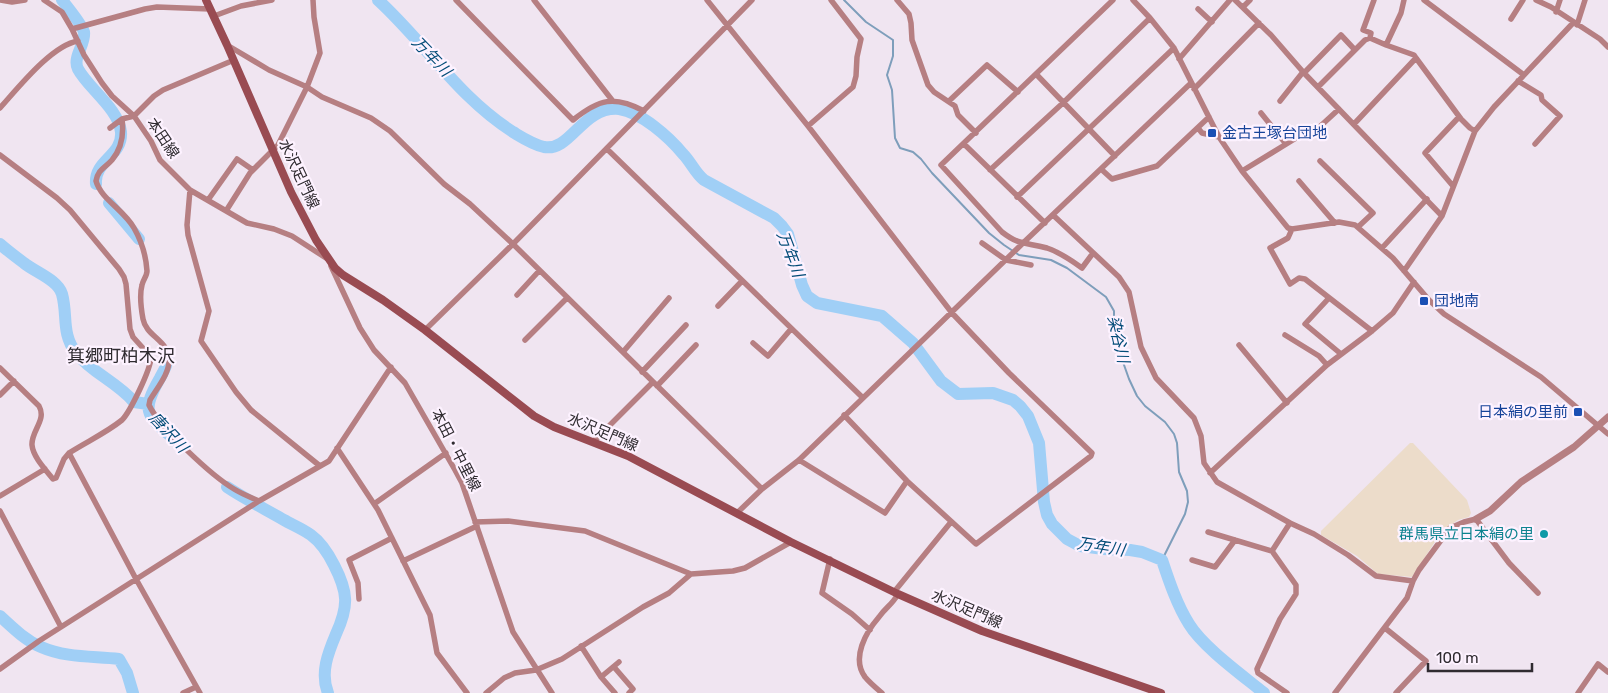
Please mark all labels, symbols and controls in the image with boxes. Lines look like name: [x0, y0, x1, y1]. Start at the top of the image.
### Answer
water label: 万年川: [408, 32, 457, 82]
street label: 本田線: [143, 114, 183, 162]
place label: 金古王塚台団地: [1222, 124, 1327, 142]
marker: 金古王塚台団地: [1206, 127, 1218, 139]
street label: 水沢足門線: [275, 136, 323, 212]
water label: 万年川: [773, 228, 809, 282]
place label: 団地南: [1434, 292, 1479, 310]
marker: 団地南: [1418, 295, 1430, 307]
water label: 染谷川: [1104, 314, 1134, 367]
district label: 箕郷町柏木沢: [67, 345, 175, 367]
place label: 日本絹の里前: [1478, 403, 1568, 421]
street label: 本田・中里線: [428, 406, 484, 494]
marker: 日本絹の里前: [1572, 406, 1584, 418]
water label: 唐沢川: [145, 408, 193, 458]
street label: 水沢足門線: [565, 409, 641, 455]
place label: 群馬県立日本絹の里: [1399, 525, 1534, 543]
marker: 群馬県立日本絹の里: [1538, 528, 1550, 540]
water label: 万年川: [1076, 533, 1128, 560]
street label: 水沢足門線: [929, 586, 1005, 632]
scale bar: [1428, 640, 1532, 672]
text: 100 m: [1436, 649, 1478, 667]

